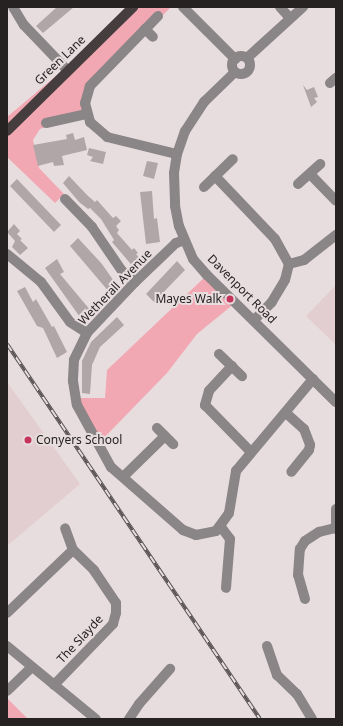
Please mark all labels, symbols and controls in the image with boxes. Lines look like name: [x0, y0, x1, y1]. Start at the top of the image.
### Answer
street label: Green Lane: [32, 32, 88, 88]
street label: Wetherall Avenue: [75, 246, 155, 328]
street label: Davenport Road: [205, 252, 279, 326]
place label: Mayes Walk: [155, 292, 222, 306]
marker: Mayes Walk: [225, 294, 235, 304]
place label: Conyers School: [36, 433, 122, 447]
marker: Conyers School: [23, 435, 33, 445]
street label: The Slayde: [54, 612, 106, 666]

